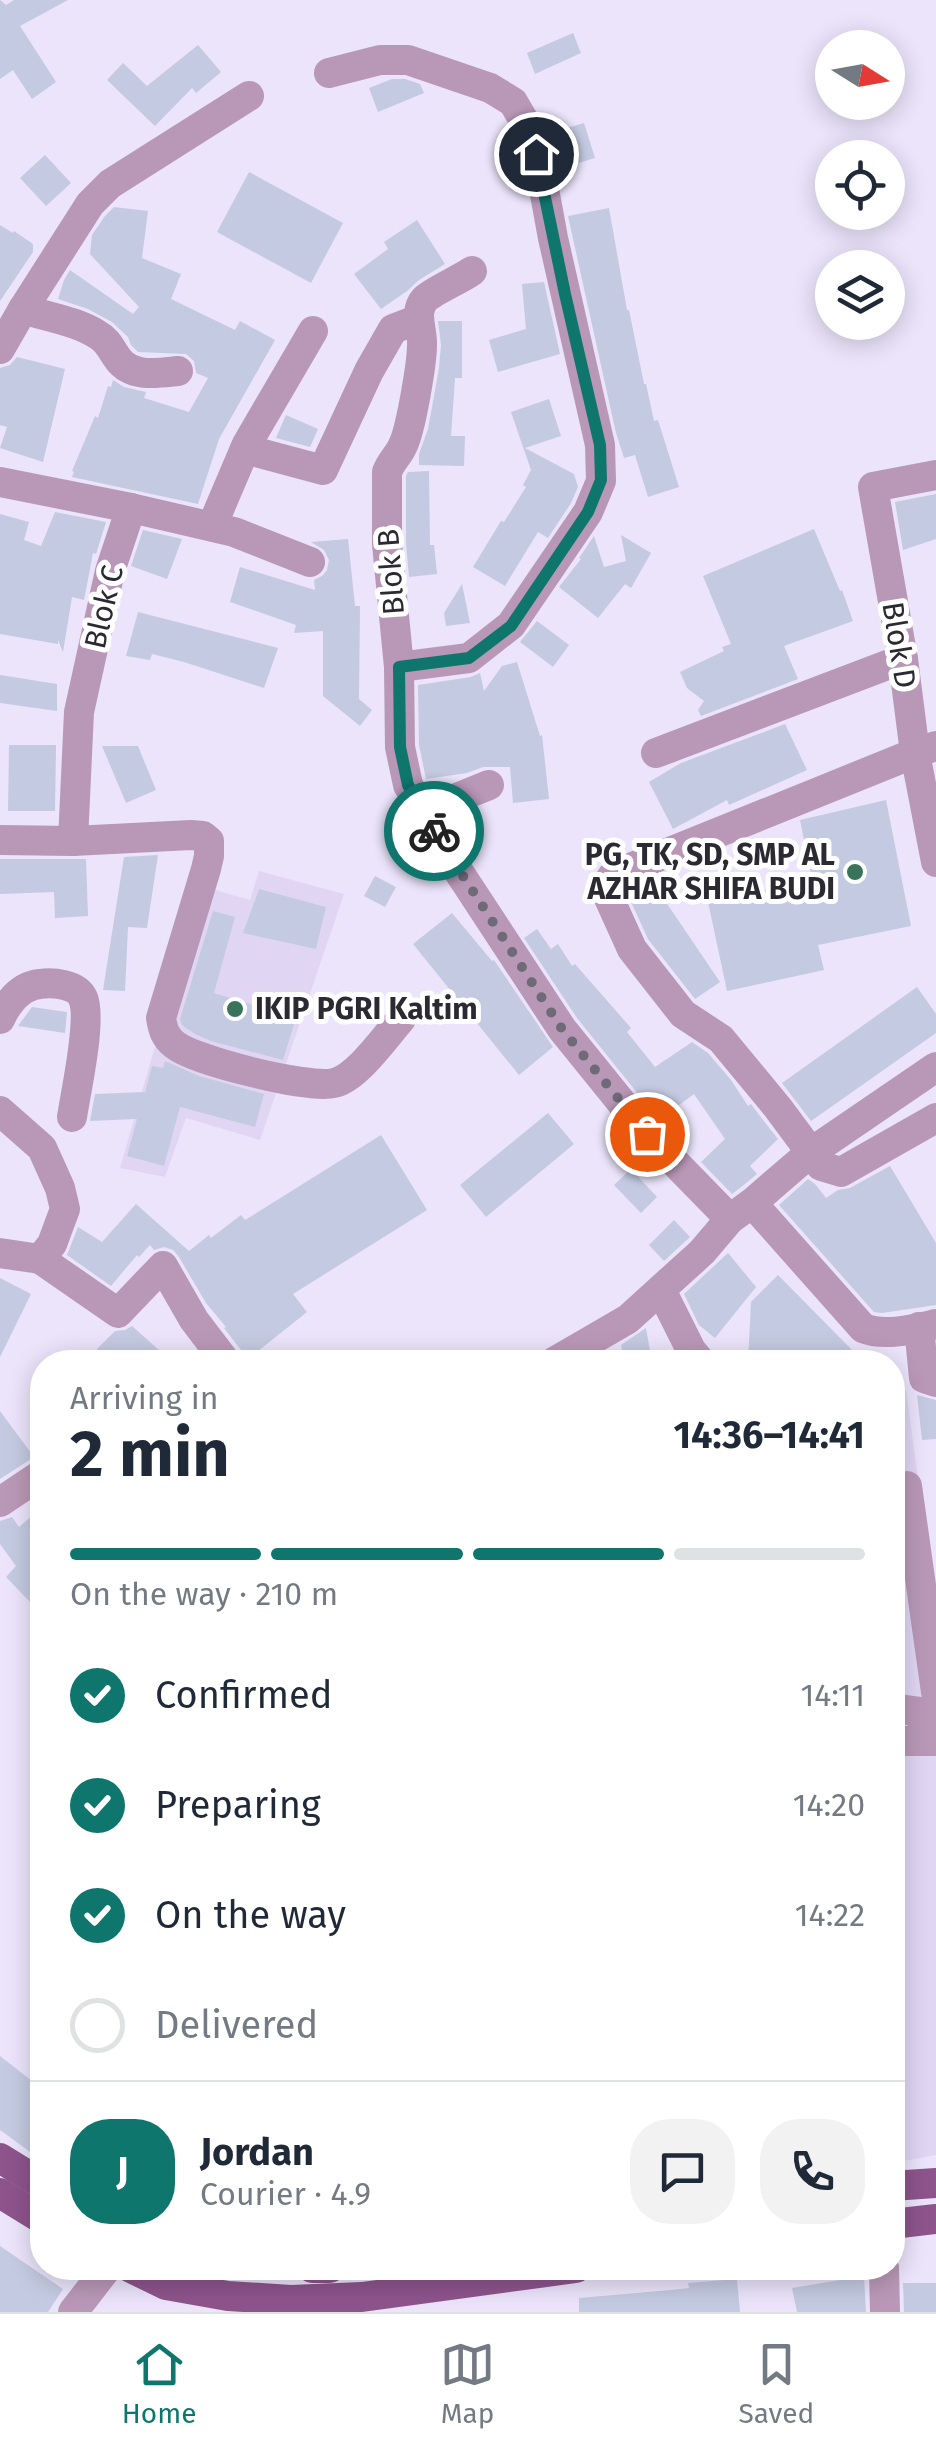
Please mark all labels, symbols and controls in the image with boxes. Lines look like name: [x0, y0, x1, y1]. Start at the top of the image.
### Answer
north arrow: [815, 30, 905, 120]
map controls: [815, 30, 905, 340]
pin: [494, 112, 579, 197]
icon: home: [509, 127, 564, 182]
button: locate: [815, 140, 905, 230]
button: layers: [815, 250, 905, 340]
street label: Blok B: [370, 528, 412, 616]
street label: Blok C: [77, 562, 131, 652]
street label: Blok D: [874, 599, 924, 691]
courier: [384, 781, 484, 881]
icon: bike: [407, 804, 462, 859]
place label: PG, TK, SD, SMP AL AZHAR SHIFA BUDI: [585, 837, 835, 907]
marker: PG, TK, SD, SMP AL AZHAR SHIFA BUDI: [844, 861, 866, 883]
place label: IKIP PGRI Kaltim: [255, 991, 478, 1027]
marker: IKIP PGRI Kaltim: [224, 998, 246, 1020]
pin: [605, 1092, 690, 1177]
icon: bag: [620, 1107, 675, 1162]
text: Arriving in: [70, 1379, 218, 1417]
text: 14:36–14:41: [673, 1412, 865, 1458]
text: 2 min: [70, 1415, 230, 1493]
text: On the way · 210 m: [70, 1575, 338, 1613]
icon: check: [70, 1668, 125, 1723]
text: Confirmed: [155, 1672, 333, 1718]
text: 14:11: [800, 1676, 865, 1714]
icon: check: [70, 1778, 125, 1833]
text: Preparing: [155, 1782, 321, 1828]
text: 14:20: [793, 1786, 865, 1824]
icon: check: [70, 1888, 125, 1943]
text: On the way: [155, 1892, 346, 1938]
text: 14:22: [795, 1896, 865, 1934]
text: Delivered: [155, 2002, 318, 2048]
button: chat: [630, 2119, 735, 2224]
button: phone: [760, 2119, 865, 2224]
text: Jordan: [200, 2129, 314, 2175]
text: J: [116, 2148, 129, 2194]
text: Courier · 4.9: [200, 2175, 371, 2213]
tab: Home: [122, 2337, 196, 2430]
tab: Map: [440, 2337, 495, 2430]
tab: Saved: [738, 2337, 814, 2430]

